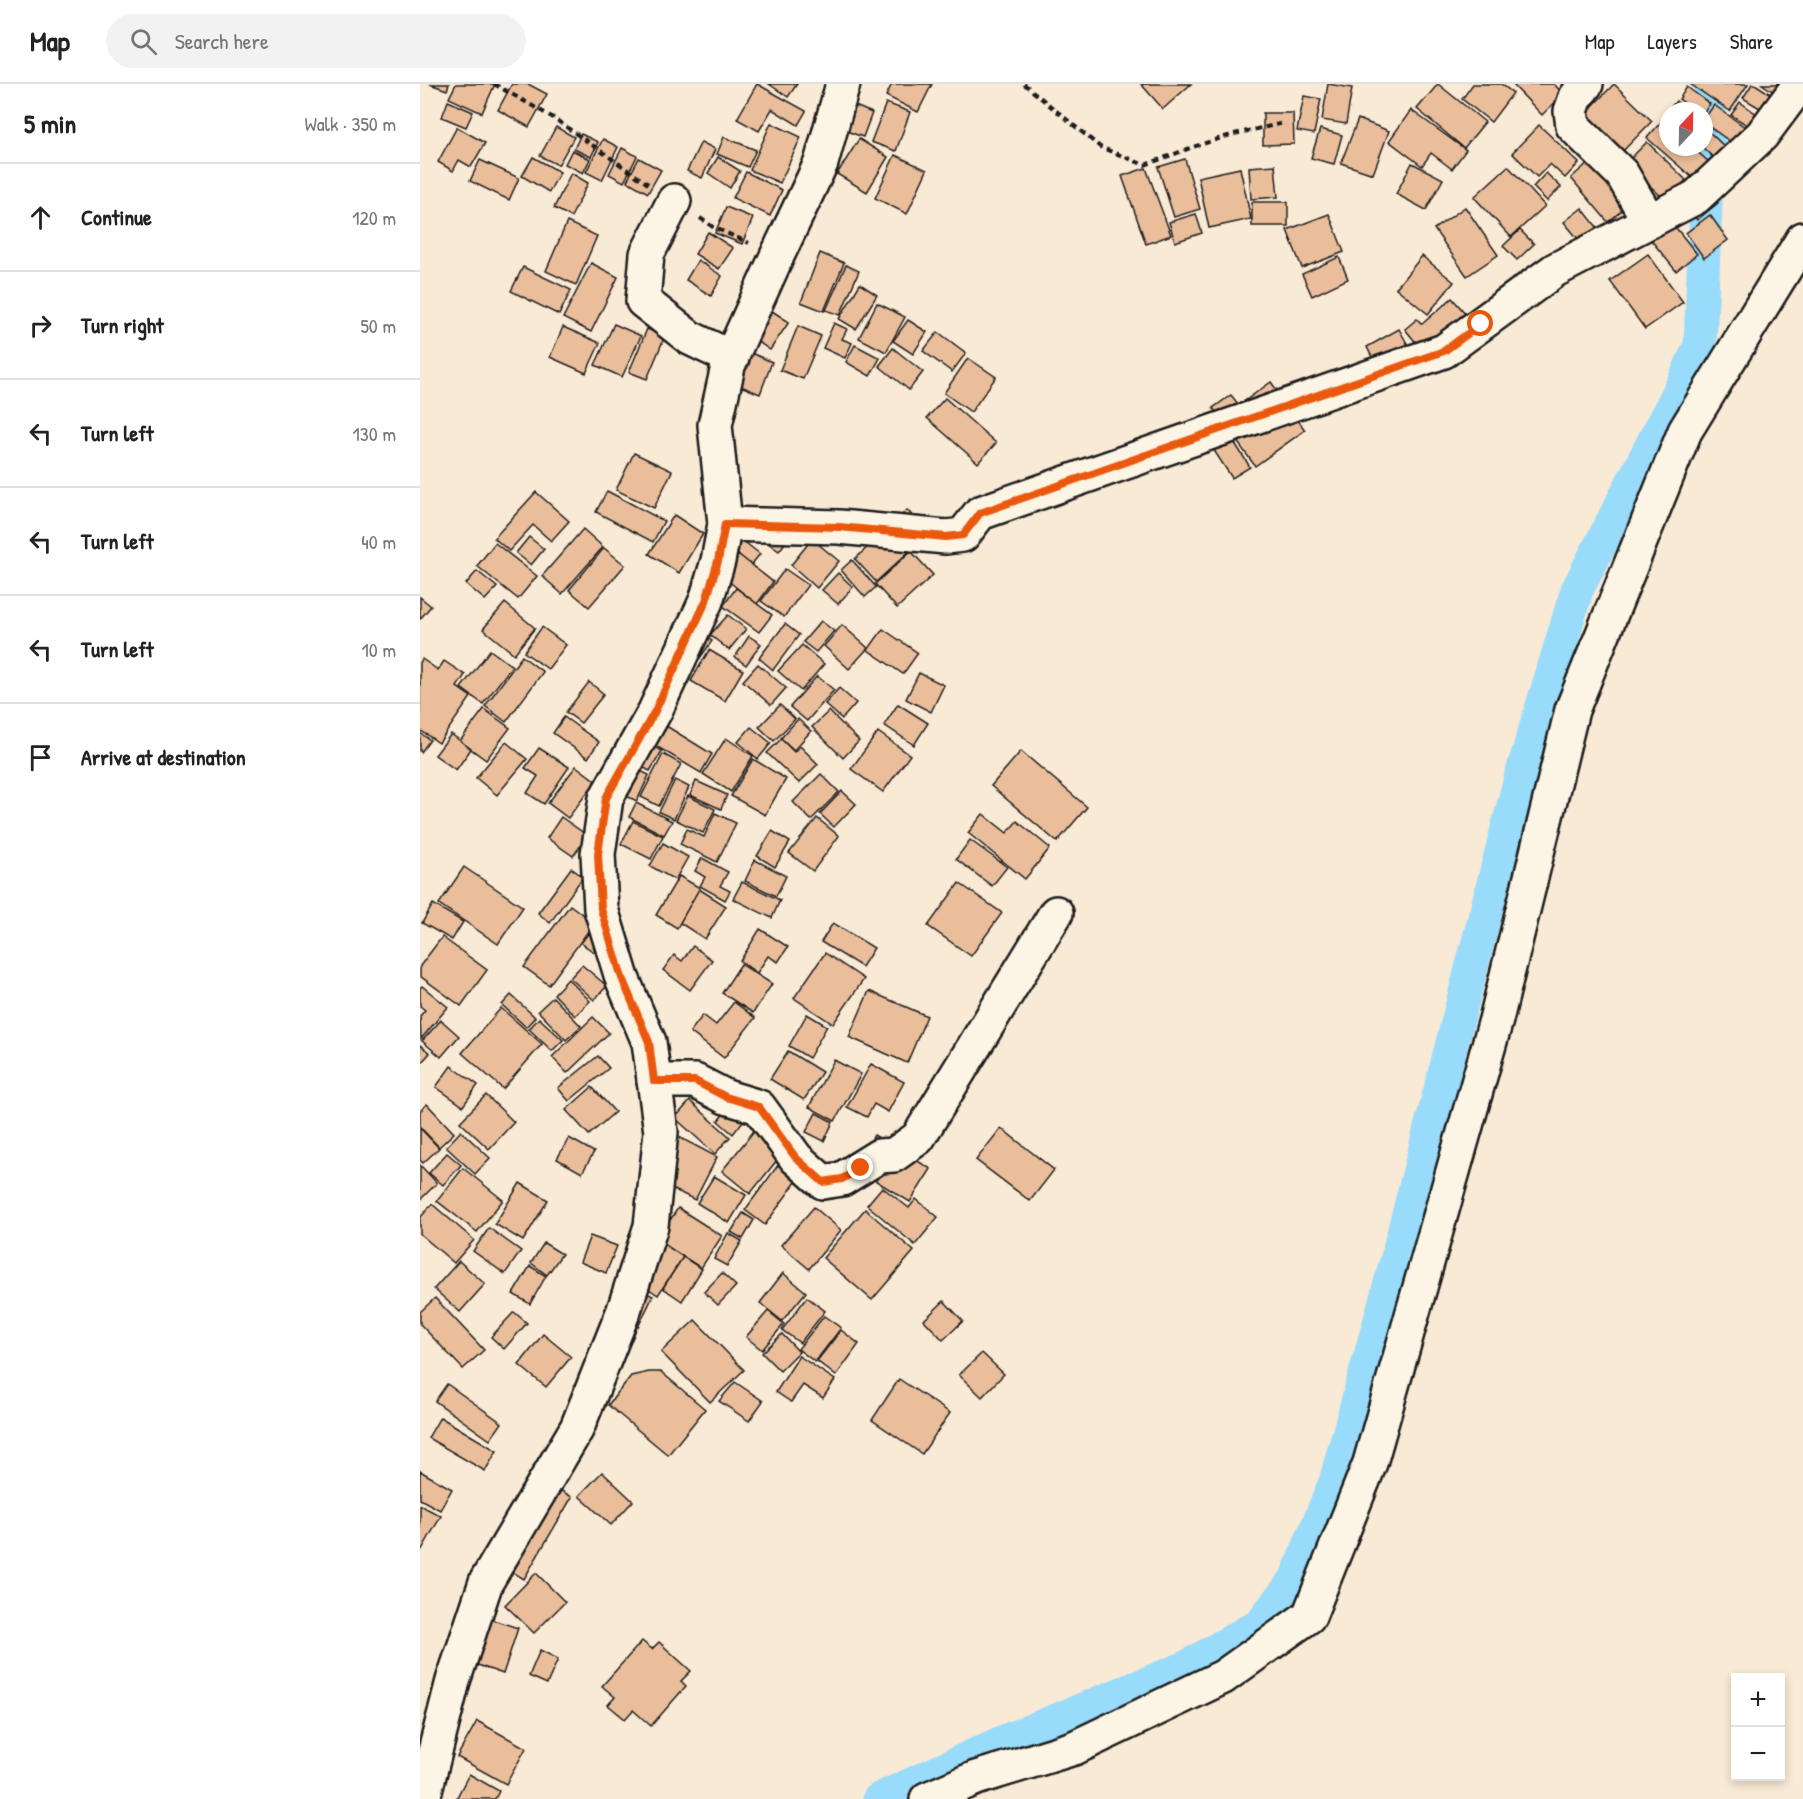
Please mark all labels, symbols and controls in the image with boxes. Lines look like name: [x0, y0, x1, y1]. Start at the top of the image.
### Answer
search box: [106, 14, 526, 68]
text: Map: [30, 22, 70, 60]
icon: search: [127, 25, 160, 58]
text: Search here: [175, 26, 269, 56]
text: Map: [1585, 27, 1614, 56]
text: Layers: [1647, 27, 1697, 56]
text: Share: [1730, 27, 1773, 56]
north arrow: [1659, 102, 1713, 156]
text: 5 min: [24, 106, 76, 141]
text: Walk · 350 m: [304, 110, 396, 137]
icon: ahead: [24, 201, 57, 234]
text: Continue: [81, 202, 152, 232]
text: 120 m: [352, 204, 396, 231]
icon: right: [24, 309, 57, 342]
text: Turn right: [81, 310, 164, 340]
route start: [1467, 310, 1493, 336]
text: 50 m: [360, 312, 396, 339]
icon: left: [24, 417, 57, 450]
text: Turn left: [81, 418, 154, 448]
text: 130 m: [353, 420, 396, 447]
icon: left: [24, 525, 57, 558]
text: Turn left: [81, 526, 154, 556]
text: 40 m: [361, 528, 396, 555]
icon: left: [24, 633, 57, 666]
text: Turn left: [81, 634, 154, 664]
text: 10 m: [362, 636, 396, 663]
icon: arrive: [24, 741, 57, 774]
text: Arrive at destination: [81, 742, 246, 772]
route end: [847, 1154, 873, 1180]
map controls: [1731, 1673, 1785, 1781]
button: +: [1731, 1673, 1785, 1727]
button: −: [1731, 1727, 1785, 1781]

